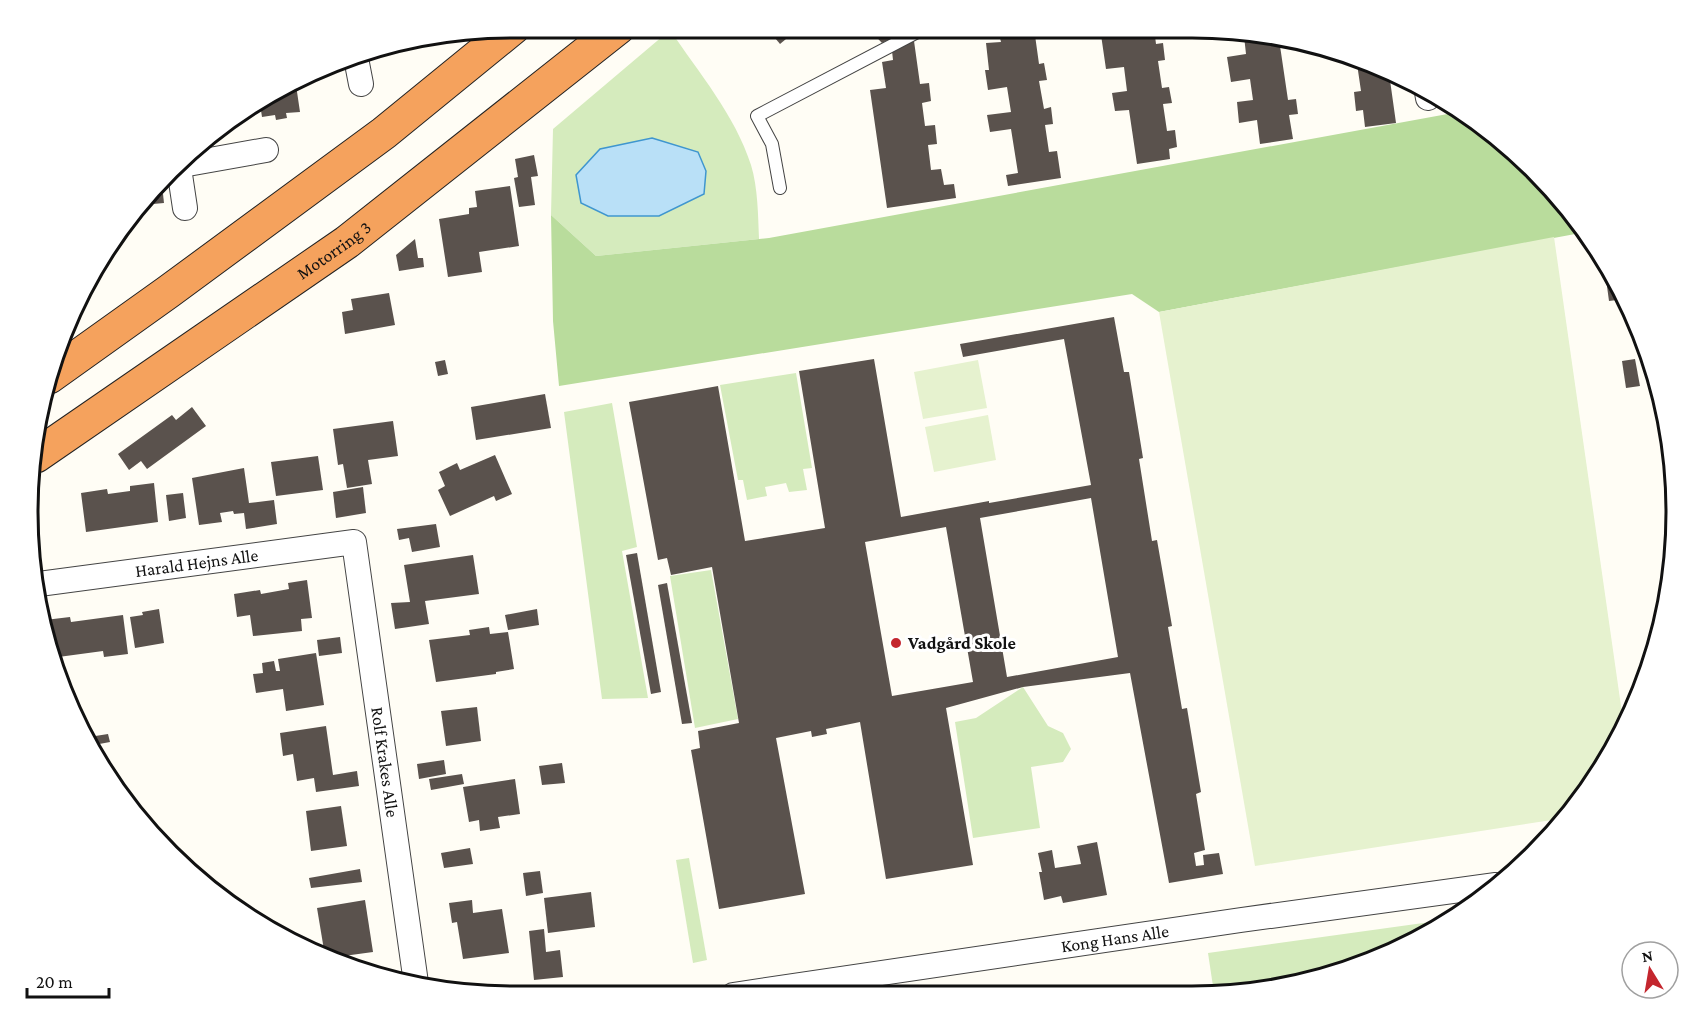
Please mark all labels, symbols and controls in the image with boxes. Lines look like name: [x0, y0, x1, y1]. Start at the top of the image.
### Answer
street label: Motorring 3: [293, 217, 375, 284]
street label: Harald Hejns Alle: [134, 545, 259, 581]
place label: Vadgård Skole: [907, 633, 1016, 653]
marker: Vadgård Skole: [889, 636, 903, 650]
street label: Rolf Krakes Alle: [367, 706, 403, 819]
street label: Kong Hans Alle: [1060, 921, 1170, 956]
north arrow: [1620, 940, 1680, 1000]
text: N: [1640, 946, 1654, 965]
scale bar: [27, 961, 110, 999]
text: 20 m: [36, 972, 73, 992]

